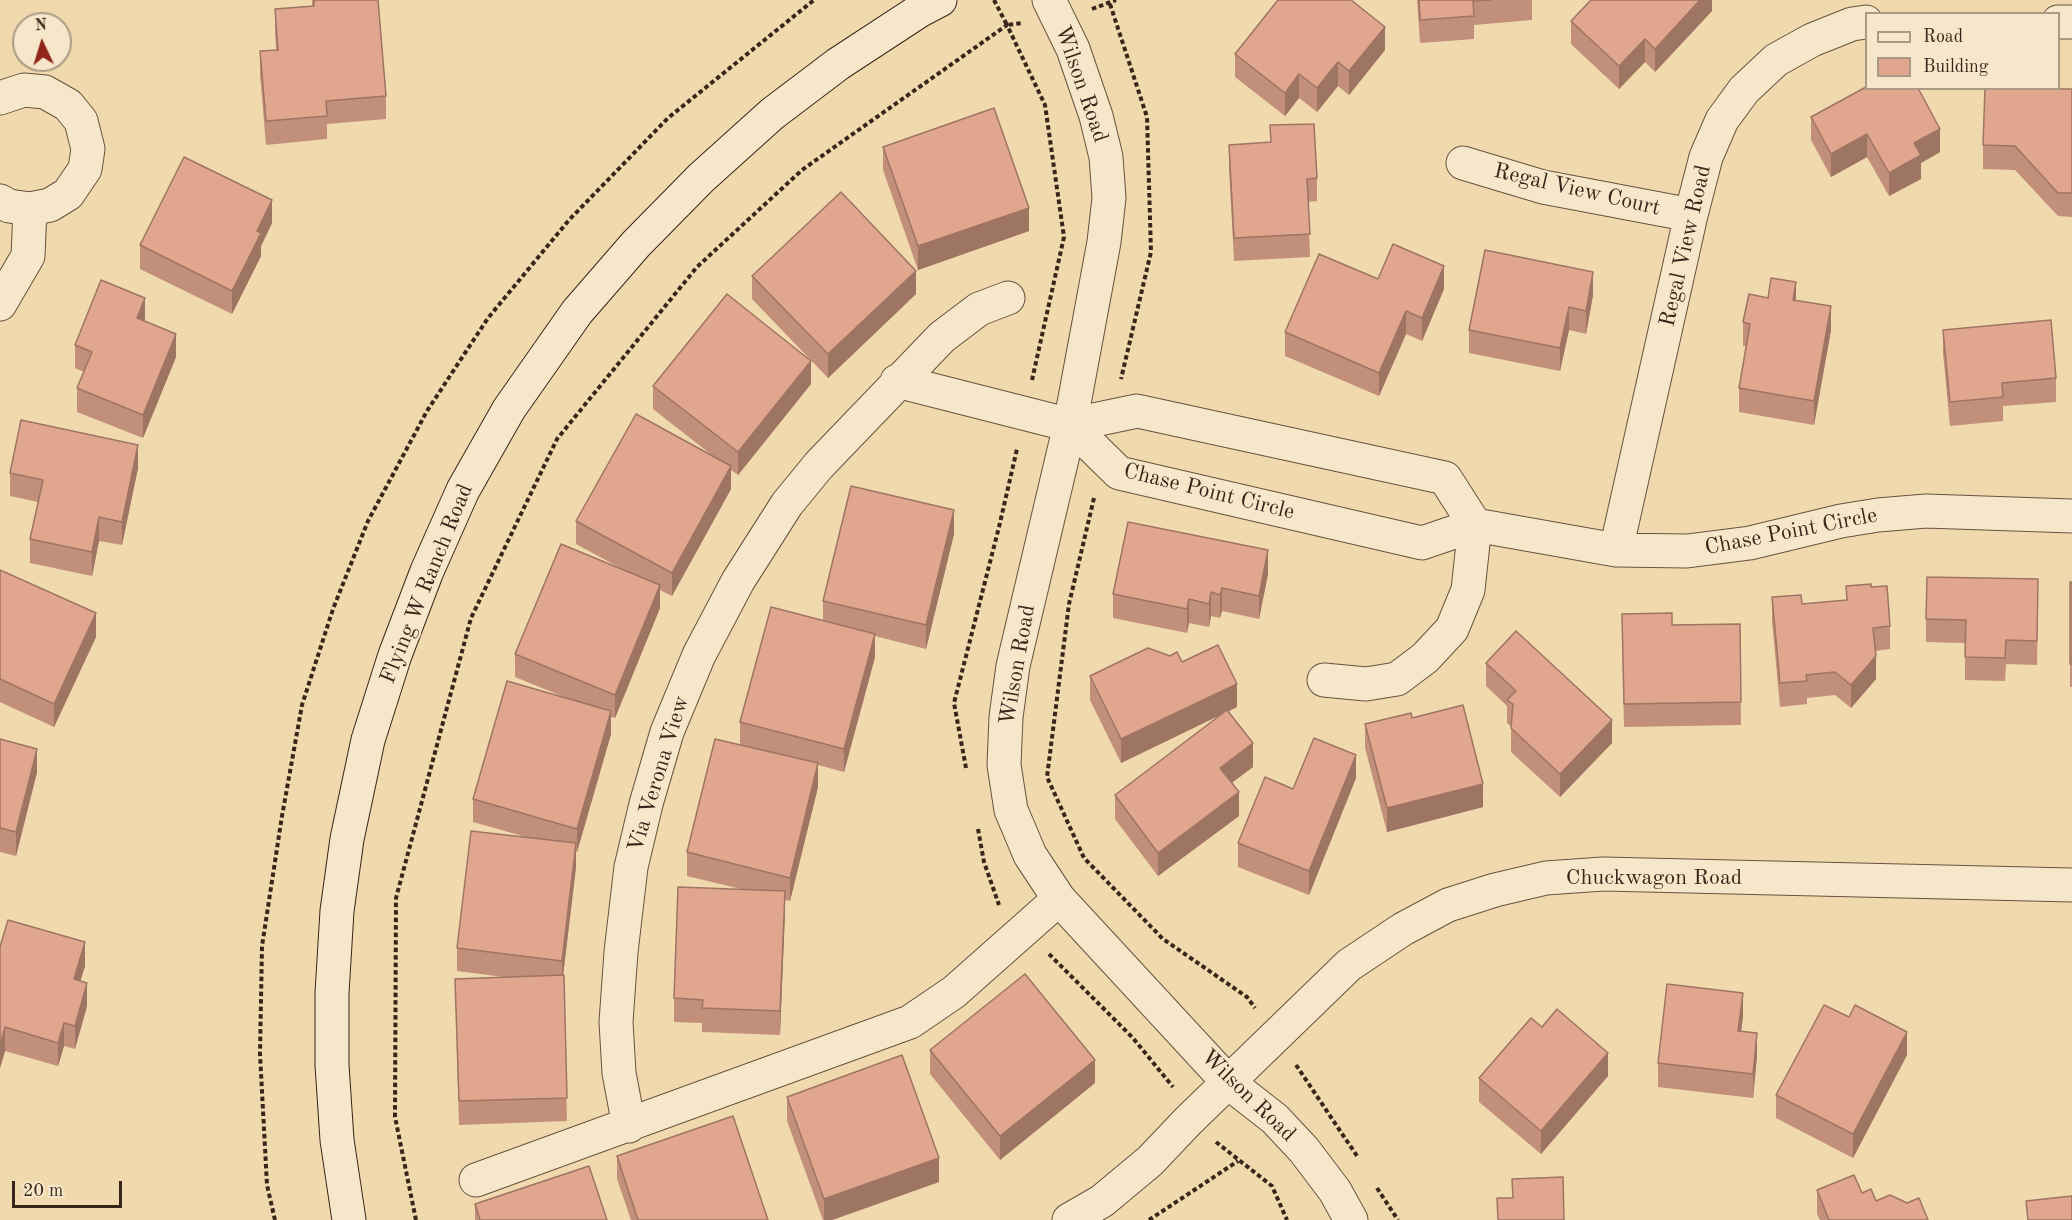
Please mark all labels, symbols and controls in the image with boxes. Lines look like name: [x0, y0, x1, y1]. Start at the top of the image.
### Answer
north arrow: [12, 12, 72, 72]
legend: [1865, 12, 2060, 90]
text: N: [34, 18, 48, 34]
street label: Wilson Road: [1049, 22, 1113, 146]
text: Road: [1923, 28, 1963, 46]
text: Building: [1923, 58, 1988, 76]
street label: Regal View Court: [1491, 158, 1663, 222]
street label: Regal View Road: [1655, 163, 1717, 329]
street label: Chase Point Circle: [1121, 458, 1297, 526]
street label: Flying W Ranch Road: [375, 480, 479, 688]
street label: Chase Point Circle: [1703, 502, 1879, 562]
street label: Wilson Road: [994, 603, 1042, 727]
street label: Via Verona View: [623, 693, 695, 855]
street label: Chuckwagon Road: [1566, 865, 1742, 891]
street label: Wilson Road: [1195, 1044, 1301, 1148]
scale bar: [15, 1169, 124, 1207]
text: 20 m: [23, 1182, 63, 1200]

